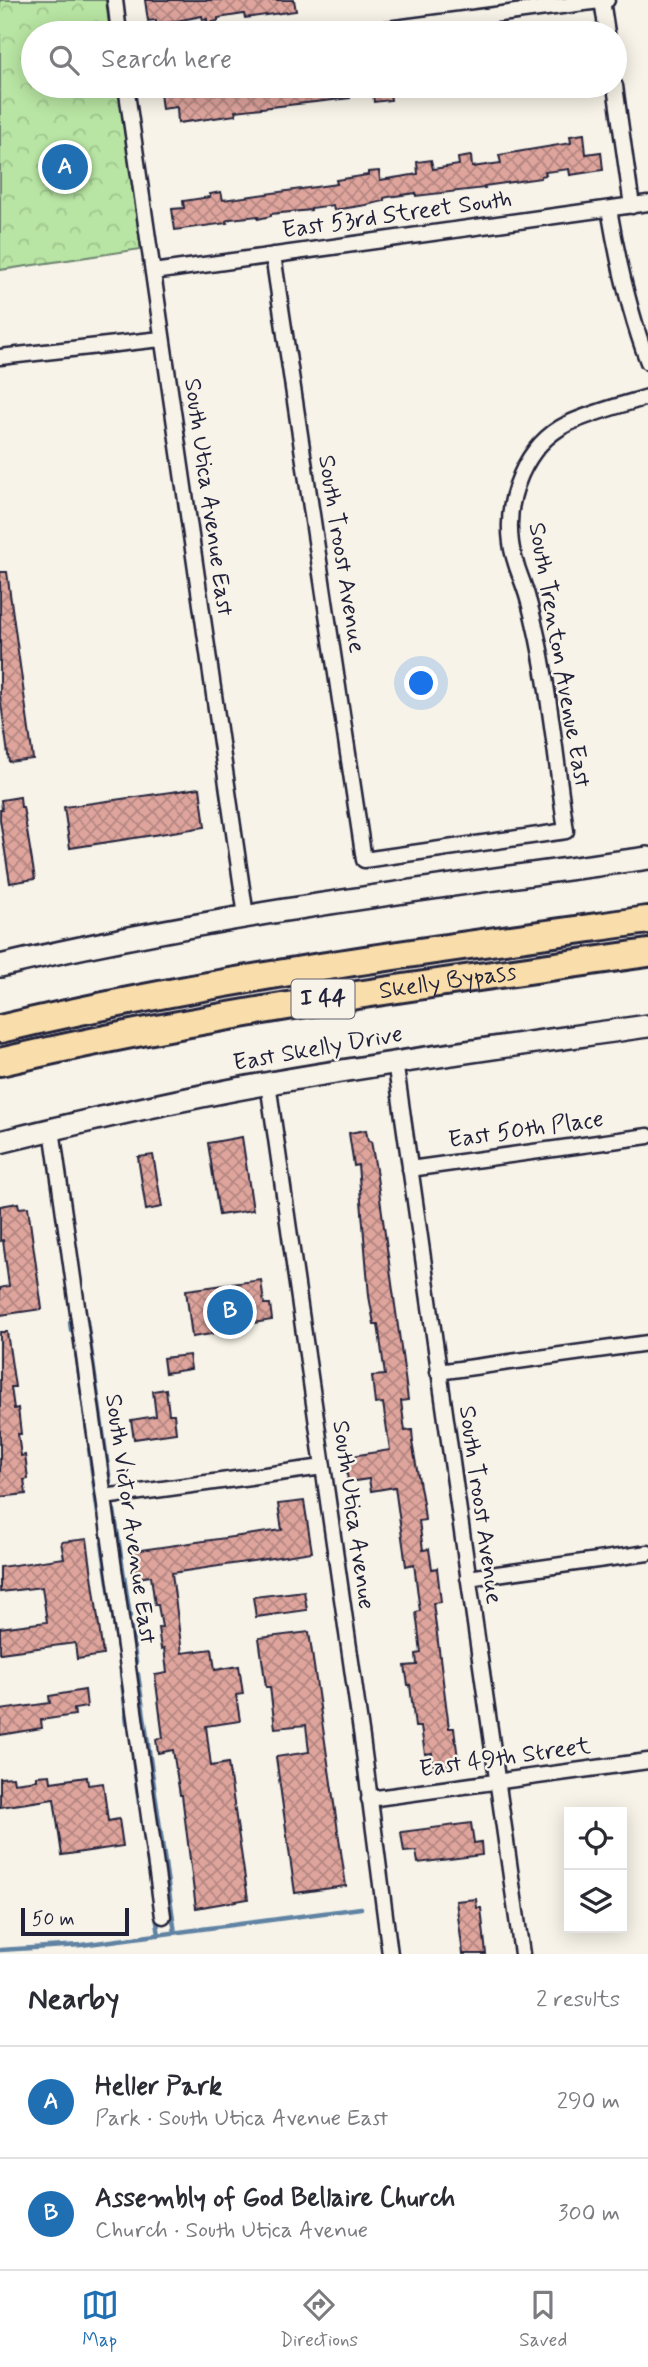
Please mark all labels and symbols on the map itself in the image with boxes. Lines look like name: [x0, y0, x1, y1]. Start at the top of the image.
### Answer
pin: A: [42, 141, 88, 193]
street label: East 53rd Street South: [280, 184, 514, 246]
street label: South Utica Avenue East: [176, 376, 240, 618]
street label: South Troost Avenue: [310, 453, 372, 655]
street label: South Trenton Avenue East: [520, 520, 598, 790]
your location: [404, 666, 438, 700]
street label: Skelly Bypass: [377, 956, 519, 1007]
road number: I 44: [292, 980, 354, 1018]
street label: East Skelly Drive: [231, 1019, 405, 1079]
street label: East 50th Place: [446, 1104, 606, 1156]
pin: B: [207, 1286, 253, 1338]
street label: South Victor Avenue East: [97, 1392, 163, 1646]
street label: South Troost Avenue: [451, 1404, 509, 1606]
street label: South Utica Avenue: [324, 1418, 382, 1612]
street label: East 49th Street: [417, 1731, 593, 1785]
scale bar: [21, 1905, 130, 1937]

